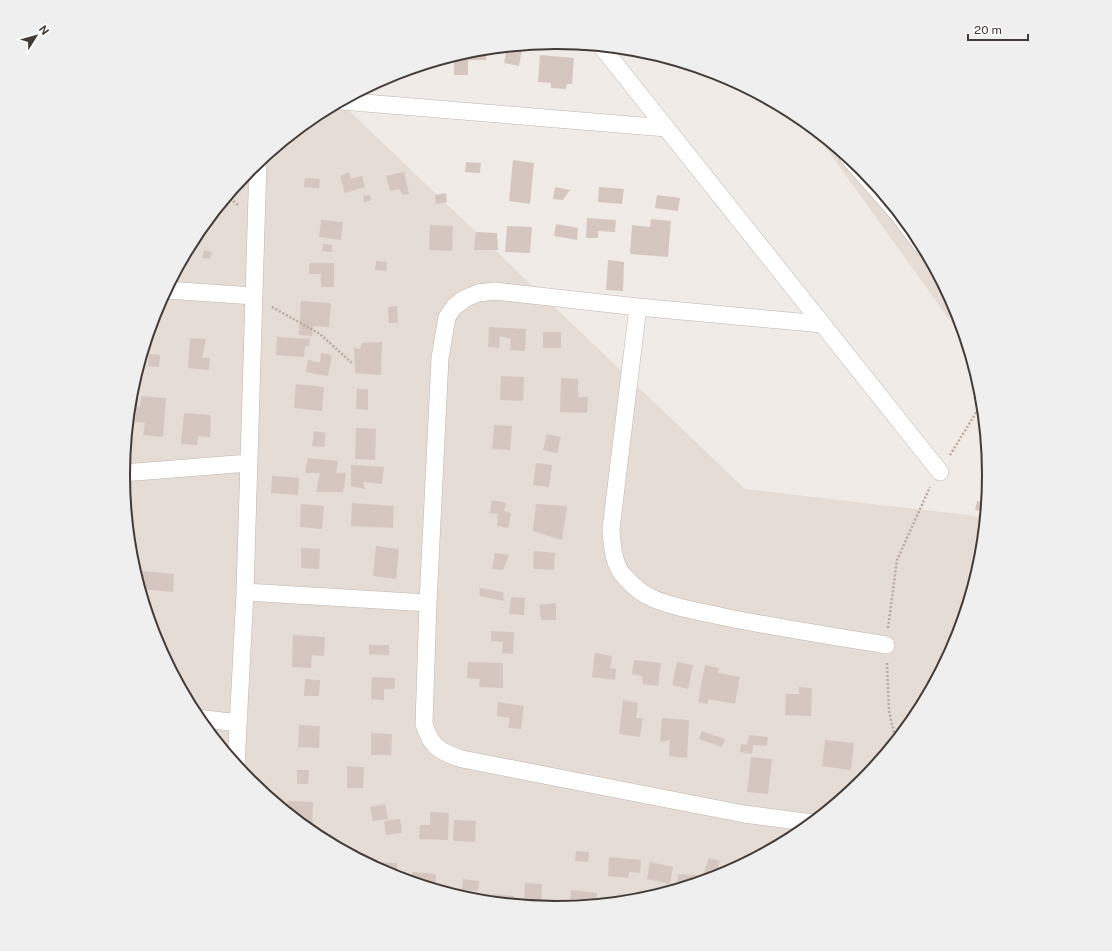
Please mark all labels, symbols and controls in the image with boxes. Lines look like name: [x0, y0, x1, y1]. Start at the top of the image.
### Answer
north arrow: [16, 16, 56, 56]
scale bar: [968, 16, 1028, 42]
text: N: [37, 23, 51, 37]
text: 20 m: [974, 23, 1002, 37]

